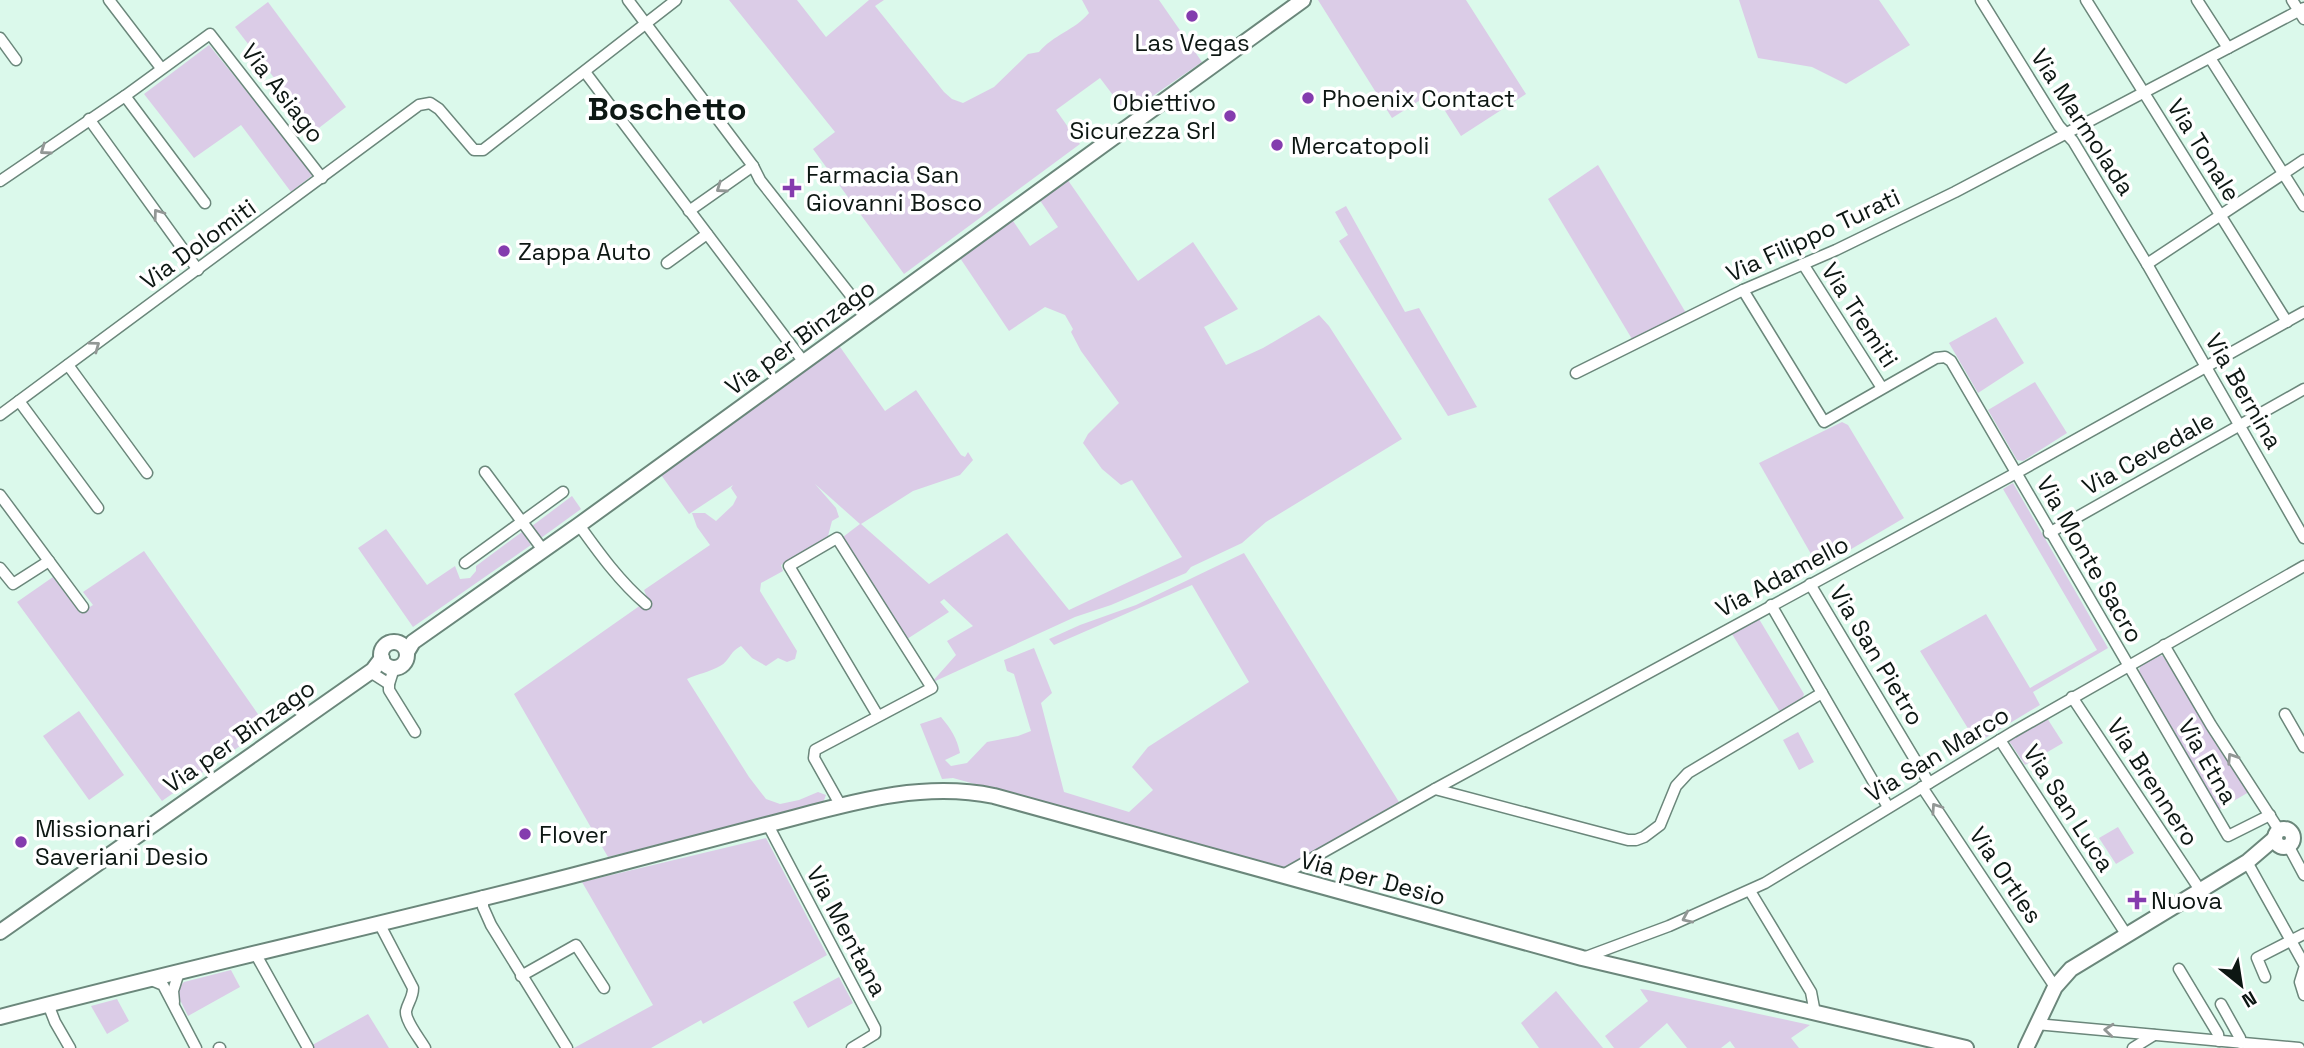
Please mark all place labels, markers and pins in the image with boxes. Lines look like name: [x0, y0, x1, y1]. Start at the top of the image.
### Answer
marker: Las Vegas: [1184, 8, 1200, 24]
place label: Las Vegas: [1134, 27, 1250, 58]
place label: Phoenix Contact: [1322, 83, 1515, 114]
place label: Obiettivo Sicurezza Srl: [1069, 87, 1216, 146]
marker: Phoenix Contact: [1300, 90, 1316, 106]
marker: Obiettivo Sicurezza Srl: [1222, 108, 1238, 124]
place label: Mercatopoli: [1291, 130, 1429, 161]
marker: Mercatopoli: [1269, 137, 1285, 153]
place label: Farmacia San Giovanni Bosco: [806, 159, 982, 218]
marker: Farmacia San Giovanni Bosco: [784, 180, 800, 196]
place label: Zappa Auto: [518, 236, 651, 267]
marker: Zappa Auto: [496, 243, 512, 259]
place label: Missionari Saveriani Desio: [35, 813, 209, 872]
place label: Flover: [539, 819, 608, 850]
marker: Flover: [517, 826, 533, 842]
marker: Missionari Saveriani Desio: [13, 834, 29, 850]
place label: Nuova: [2151, 885, 2223, 916]
marker: Nuova: [2129, 892, 2145, 908]

